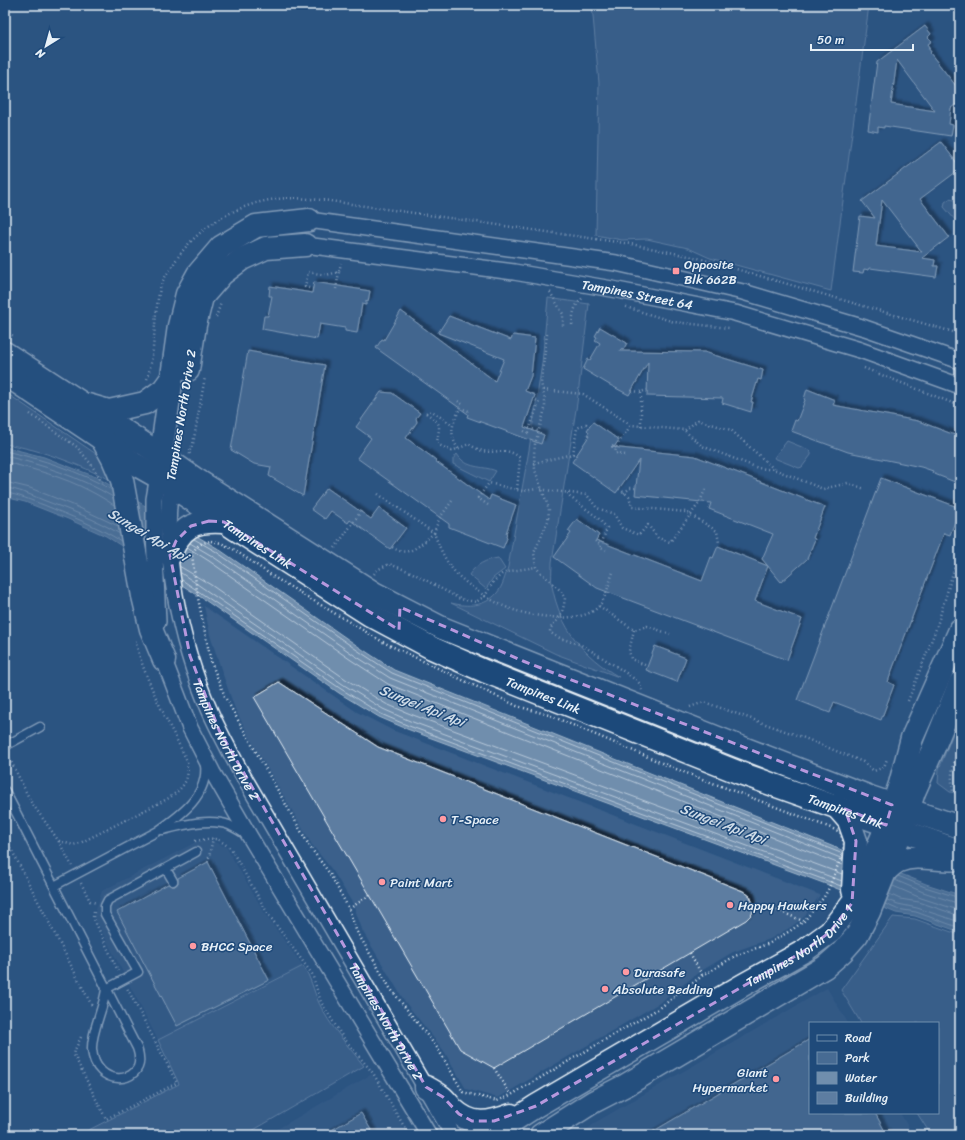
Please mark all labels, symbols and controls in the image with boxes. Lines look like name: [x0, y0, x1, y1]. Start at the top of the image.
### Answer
north arrow: [26, 26, 66, 66]
scale bar: [811, 26, 913, 52]
text: 50 m: [817, 29, 844, 51]
text: N: [31, 43, 50, 64]
place label: Opposite Blk 662B: [684, 253, 737, 291]
marker: Opposite Blk 662B: [671, 266, 681, 276]
street label: Tampines Street 64: [580, 272, 695, 316]
street label: Tampines North Drive 2: [159, 347, 203, 482]
water label: Sungei Api Api: [103, 501, 196, 571]
street label: Tampines Link: [218, 512, 298, 574]
street label: Tampines Link: [502, 669, 585, 720]
street label: Tampines North Drive 2: [187, 676, 267, 805]
water label: Sungei Api Api: [376, 678, 471, 736]
street label: Tampines Link: [805, 786, 887, 835]
water label: Sungei Api Api: [676, 796, 772, 853]
place label: T-Space: [451, 808, 499, 831]
marker: T-Space: [438, 814, 448, 824]
place label: Paint Mart: [390, 871, 453, 894]
marker: Paint Mart: [377, 877, 387, 887]
place label: Happy Hawkers: [738, 894, 828, 917]
street label: Tampines North Drive 1: [741, 898, 859, 993]
marker: Happy Hawkers: [725, 900, 735, 910]
place label: BHCC Space: [201, 935, 273, 958]
marker: BHCC Space: [188, 941, 198, 951]
street label: Tampines North Drive 2: [343, 958, 430, 1085]
place label: Durasafe: [634, 961, 686, 984]
marker: Durasafe: [621, 967, 631, 977]
place label: Absolute Bedding: [612, 978, 713, 1001]
marker: Absolute Bedding: [600, 984, 610, 994]
legend: [809, 1022, 939, 1114]
text: Road: [845, 1027, 872, 1049]
text: Park: [845, 1047, 870, 1069]
place label: Giant Hypermarket: [692, 1061, 768, 1099]
text: Water: [845, 1067, 878, 1089]
marker: Giant Hypermarket: [771, 1074, 781, 1084]
text: Building: [845, 1087, 888, 1109]

